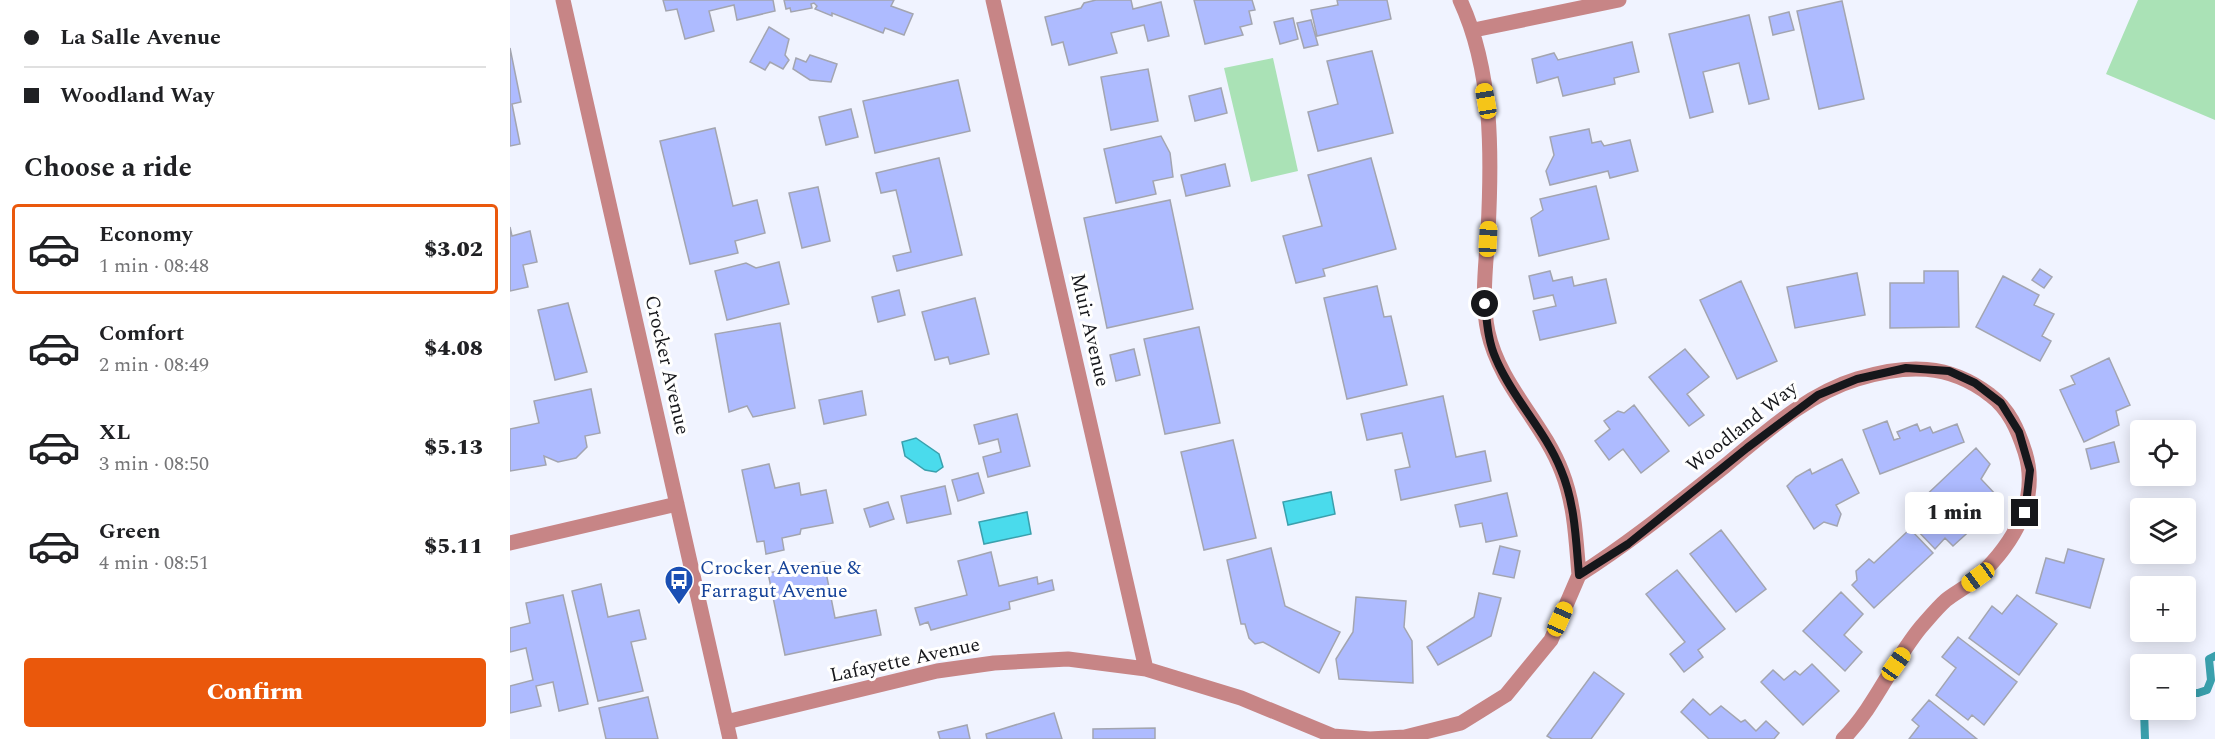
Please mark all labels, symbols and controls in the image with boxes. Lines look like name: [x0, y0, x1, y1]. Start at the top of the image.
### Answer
text: La Salle Avenue: [60, 21, 221, 54]
text: Woodland Way: [60, 79, 214, 112]
car: [1474, 82, 1498, 120]
text: Choose a ride: [24, 147, 192, 189]
text: Economy: [99, 218, 192, 251]
car: [1478, 221, 1498, 257]
icon: car: [27, 222, 81, 276]
text: $3.02: [424, 233, 483, 266]
text: 1 min · 08:48: [99, 251, 209, 281]
street label: Muir Avenue: [1062, 270, 1118, 390]
route start: [1471, 290, 1498, 317]
street label: Crocker Avenue: [636, 292, 698, 438]
text: Comfort: [99, 317, 184, 350]
icon: car: [27, 321, 81, 375]
text: $4.08: [424, 332, 483, 365]
text: 2 min · 08:49: [99, 350, 209, 380]
street label: Woodland Way: [1680, 373, 1805, 480]
text: XL: [99, 416, 130, 449]
icon: car: [27, 420, 81, 474]
map controls: [2130, 420, 2196, 720]
button: locate: [2130, 420, 2196, 486]
text: $5.13: [424, 431, 483, 464]
text: 3 min · 08:50: [99, 449, 209, 479]
callout: 1 min: [1905, 492, 2004, 534]
text: 1 min: [1927, 498, 1982, 528]
button: layers: [2130, 498, 2196, 564]
route end: [2011, 499, 2038, 526]
text: Green: [99, 515, 161, 548]
icon: car: [27, 519, 81, 573]
text: $5.11: [424, 530, 483, 563]
text: 4 min · 08:51: [99, 548, 209, 578]
place label: Crocker Avenue & Farragut Avenue: [700, 553, 861, 606]
car: [1958, 559, 1998, 595]
bus stop icon: Crocker Avenue & Farragut Avenue: [663, 564, 695, 606]
button: +: [2130, 576, 2196, 642]
car: [1544, 599, 1576, 639]
street label: Lafayette Avenue: [827, 629, 983, 691]
car: [1878, 644, 1914, 684]
button: −: [2130, 654, 2196, 720]
button: Confirm: [24, 658, 486, 727]

